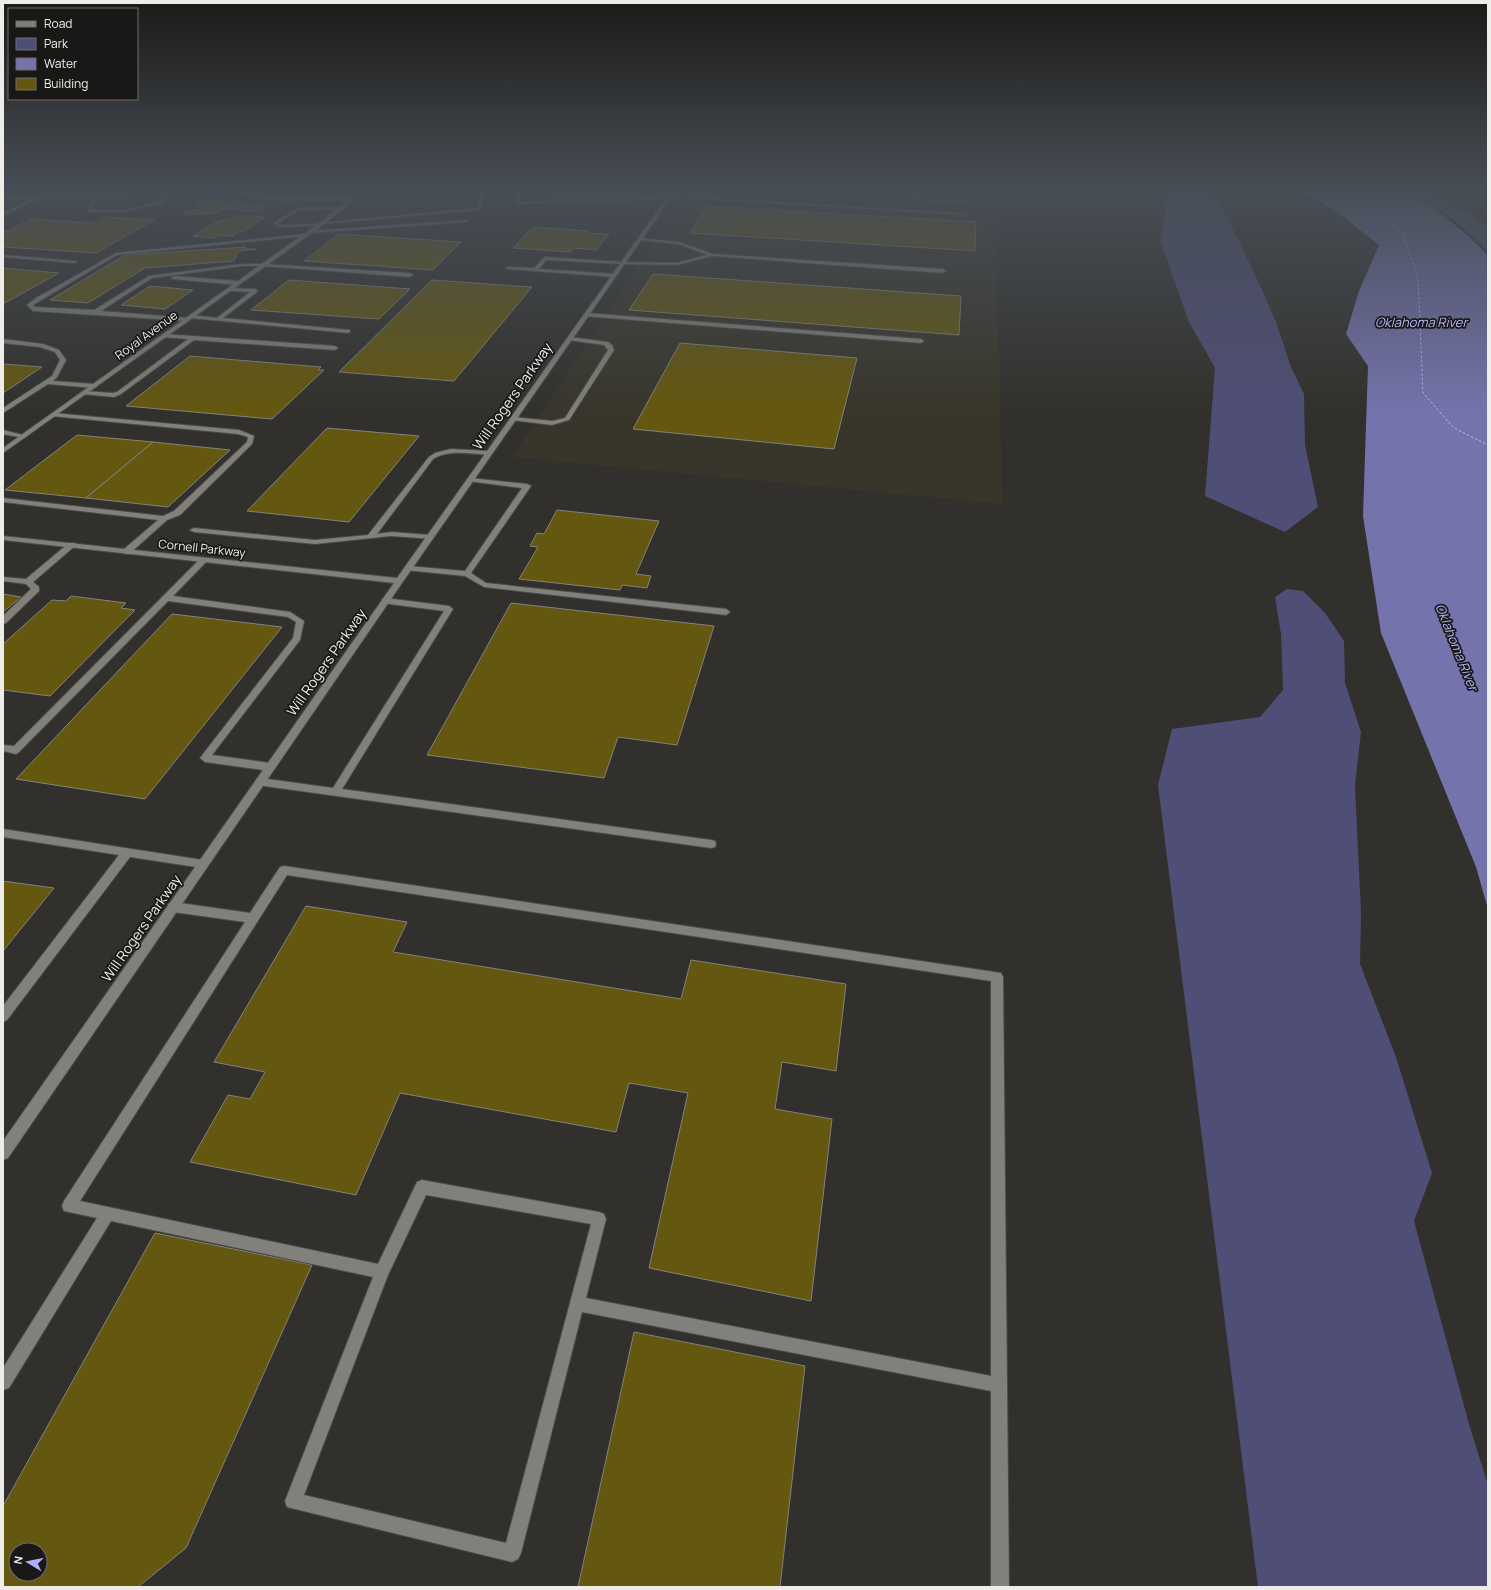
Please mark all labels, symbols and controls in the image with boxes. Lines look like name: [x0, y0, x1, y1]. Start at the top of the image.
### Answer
legend: [8, 8, 138, 100]
text: Road: [44, 15, 72, 32]
text: Park: [44, 35, 69, 52]
text: Water: [44, 55, 78, 72]
text: Building: [44, 75, 88, 92]
street label: Royal Avenue: [111, 307, 181, 363]
water label: Oklahoma River: [1375, 313, 1469, 331]
street label: Will Rogers Parkway: [468, 338, 557, 453]
street label: Cornell Parkway: [158, 535, 247, 561]
water label: Oklahoma River: [1431, 601, 1483, 695]
street label: Will Rogers Parkway: [282, 604, 371, 719]
street label: Will Rogers Parkway: [97, 870, 186, 985]
north arrow: [8, 1542, 48, 1582]
text: N: [10, 1555, 26, 1565]

